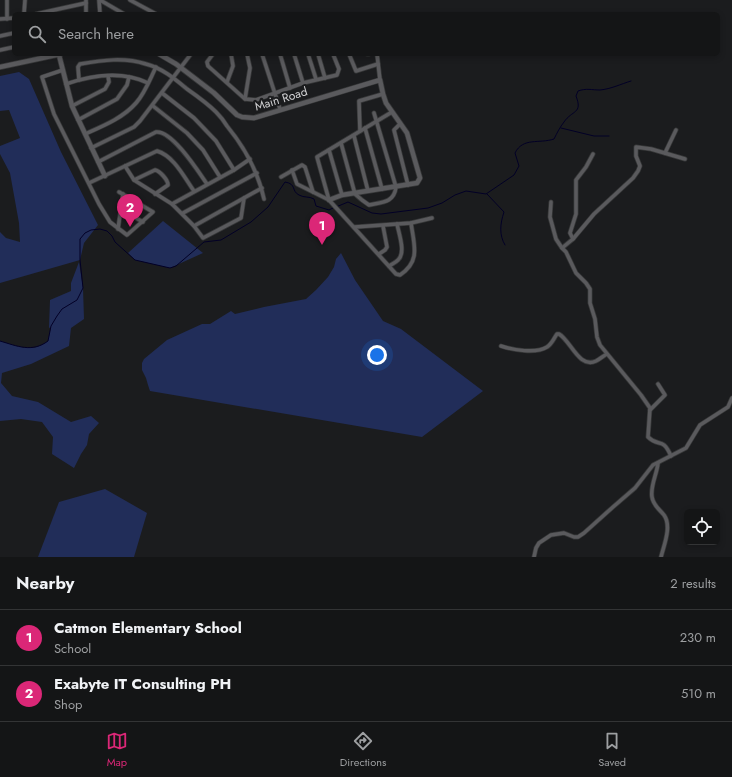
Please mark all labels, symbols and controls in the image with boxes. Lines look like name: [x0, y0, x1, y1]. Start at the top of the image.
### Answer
search box: [12, 12, 720, 56]
icon: search: [26, 23, 48, 45]
text: Search here: [58, 23, 134, 45]
street label: Main Road: [252, 82, 310, 116]
pin: 2: [117, 194, 143, 227]
pin: 1: [309, 212, 335, 245]
your location: [367, 345, 387, 365]
map controls: [684, 509, 720, 545]
button: locate: [684, 509, 720, 545]
text: Nearby: [16, 571, 74, 595]
text: 2 results: [670, 574, 716, 593]
text: Catmon Elementary School: [54, 617, 242, 639]
text: 1: [26, 628, 32, 647]
text: 230 m: [680, 628, 716, 647]
text: School: [54, 639, 91, 658]
text: Exabyte IT Consulting PH: [54, 673, 231, 695]
text: 2: [25, 684, 33, 703]
text: 510 m: [681, 684, 716, 703]
text: Shop: [54, 695, 82, 714]
tab: Map: [106, 730, 128, 770]
tab: Directions: [340, 730, 386, 770]
tab: Saved: [598, 730, 626, 770]

